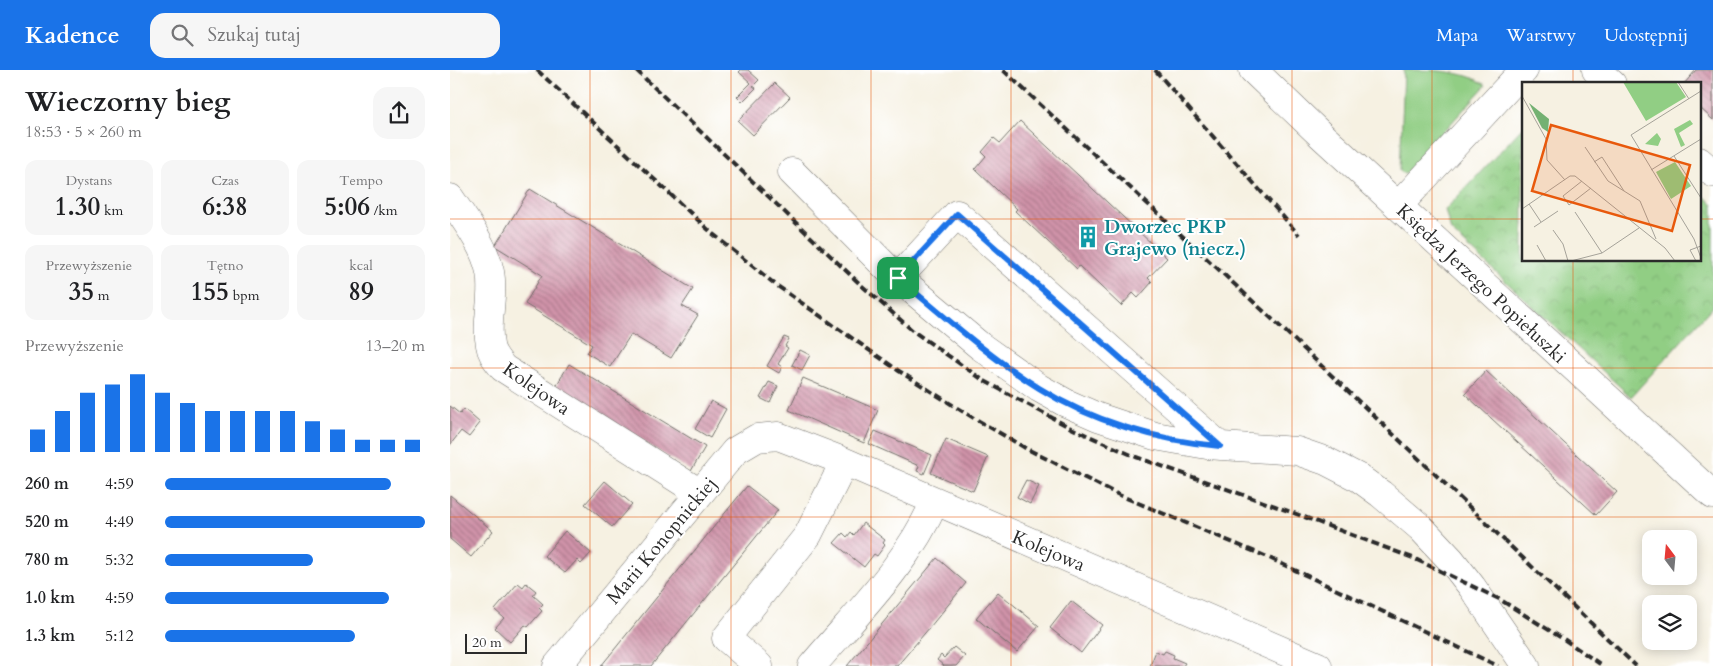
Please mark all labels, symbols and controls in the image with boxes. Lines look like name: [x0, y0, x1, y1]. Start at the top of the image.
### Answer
search box: [150, 13, 500, 58]
text: Kadence: [25, 19, 120, 52]
icon: search: [168, 21, 196, 49]
text: Szukaj tutaj: [208, 22, 301, 48]
text: Mapa: [1436, 23, 1478, 48]
text: Warstwy: [1506, 23, 1576, 48]
text: Udostępnij: [1604, 23, 1688, 48]
inset map: [1522, 82, 1700, 261]
text: Wieczorny bieg: [25, 83, 230, 121]
button: share: [373, 87, 425, 139]
text: 18:53 · 5 × 260 m: [25, 121, 142, 143]
text: Dystans: [66, 171, 112, 190]
text: Czas: [211, 171, 239, 190]
text: Tempo: [339, 171, 383, 190]
text: 1.30: [55, 190, 100, 224]
text: 6:38: [202, 190, 248, 224]
text: 5:06: [324, 190, 370, 224]
street label: Księdza Jerzego Popiełuszki: [1391, 198, 1572, 369]
text: km: [100, 201, 123, 220]
text: /km: [370, 201, 398, 220]
place label: Dworzec PKP Grajewo (niecz.): [1104, 214, 1246, 262]
building icon: Dworzec PKP Grajewo (niecz.): [1075, 224, 1101, 250]
text: Przewyższenie: [46, 256, 132, 275]
text: Tętno: [207, 256, 243, 275]
text: kcal: [349, 256, 373, 275]
pin: [877, 257, 919, 299]
icon: arrive: [884, 264, 912, 292]
text: 35: [68, 275, 94, 309]
text: 155: [191, 275, 229, 309]
text: 89: [348, 275, 374, 309]
text: m: [94, 286, 110, 305]
text: bpm: [229, 286, 260, 305]
text: Przewyższenie: [25, 335, 124, 357]
text: 13–20 m: [366, 335, 425, 357]
street label: Kolejowa: [497, 356, 575, 422]
street label: Marii Konopnickiej: [601, 471, 723, 610]
text: 260 m: [25, 473, 69, 495]
text: 4:59: [105, 473, 134, 495]
text: 520 m: [25, 511, 69, 533]
text: 4:49: [105, 511, 134, 533]
street label: Kolejowa: [1008, 524, 1089, 578]
north arrow: [1642, 530, 1698, 585]
map controls: [1642, 530, 1697, 650]
text: 780 m: [25, 549, 69, 571]
text: 5:32: [105, 549, 134, 571]
text: 1.0 km: [25, 587, 75, 609]
text: 4:59: [105, 587, 134, 609]
button: layers: [1642, 595, 1697, 650]
text: 1.3 km: [25, 625, 75, 647]
text: 5:12: [105, 625, 134, 647]
scale bar: [465, 631, 528, 654]
text: 20 m: [472, 633, 502, 652]

